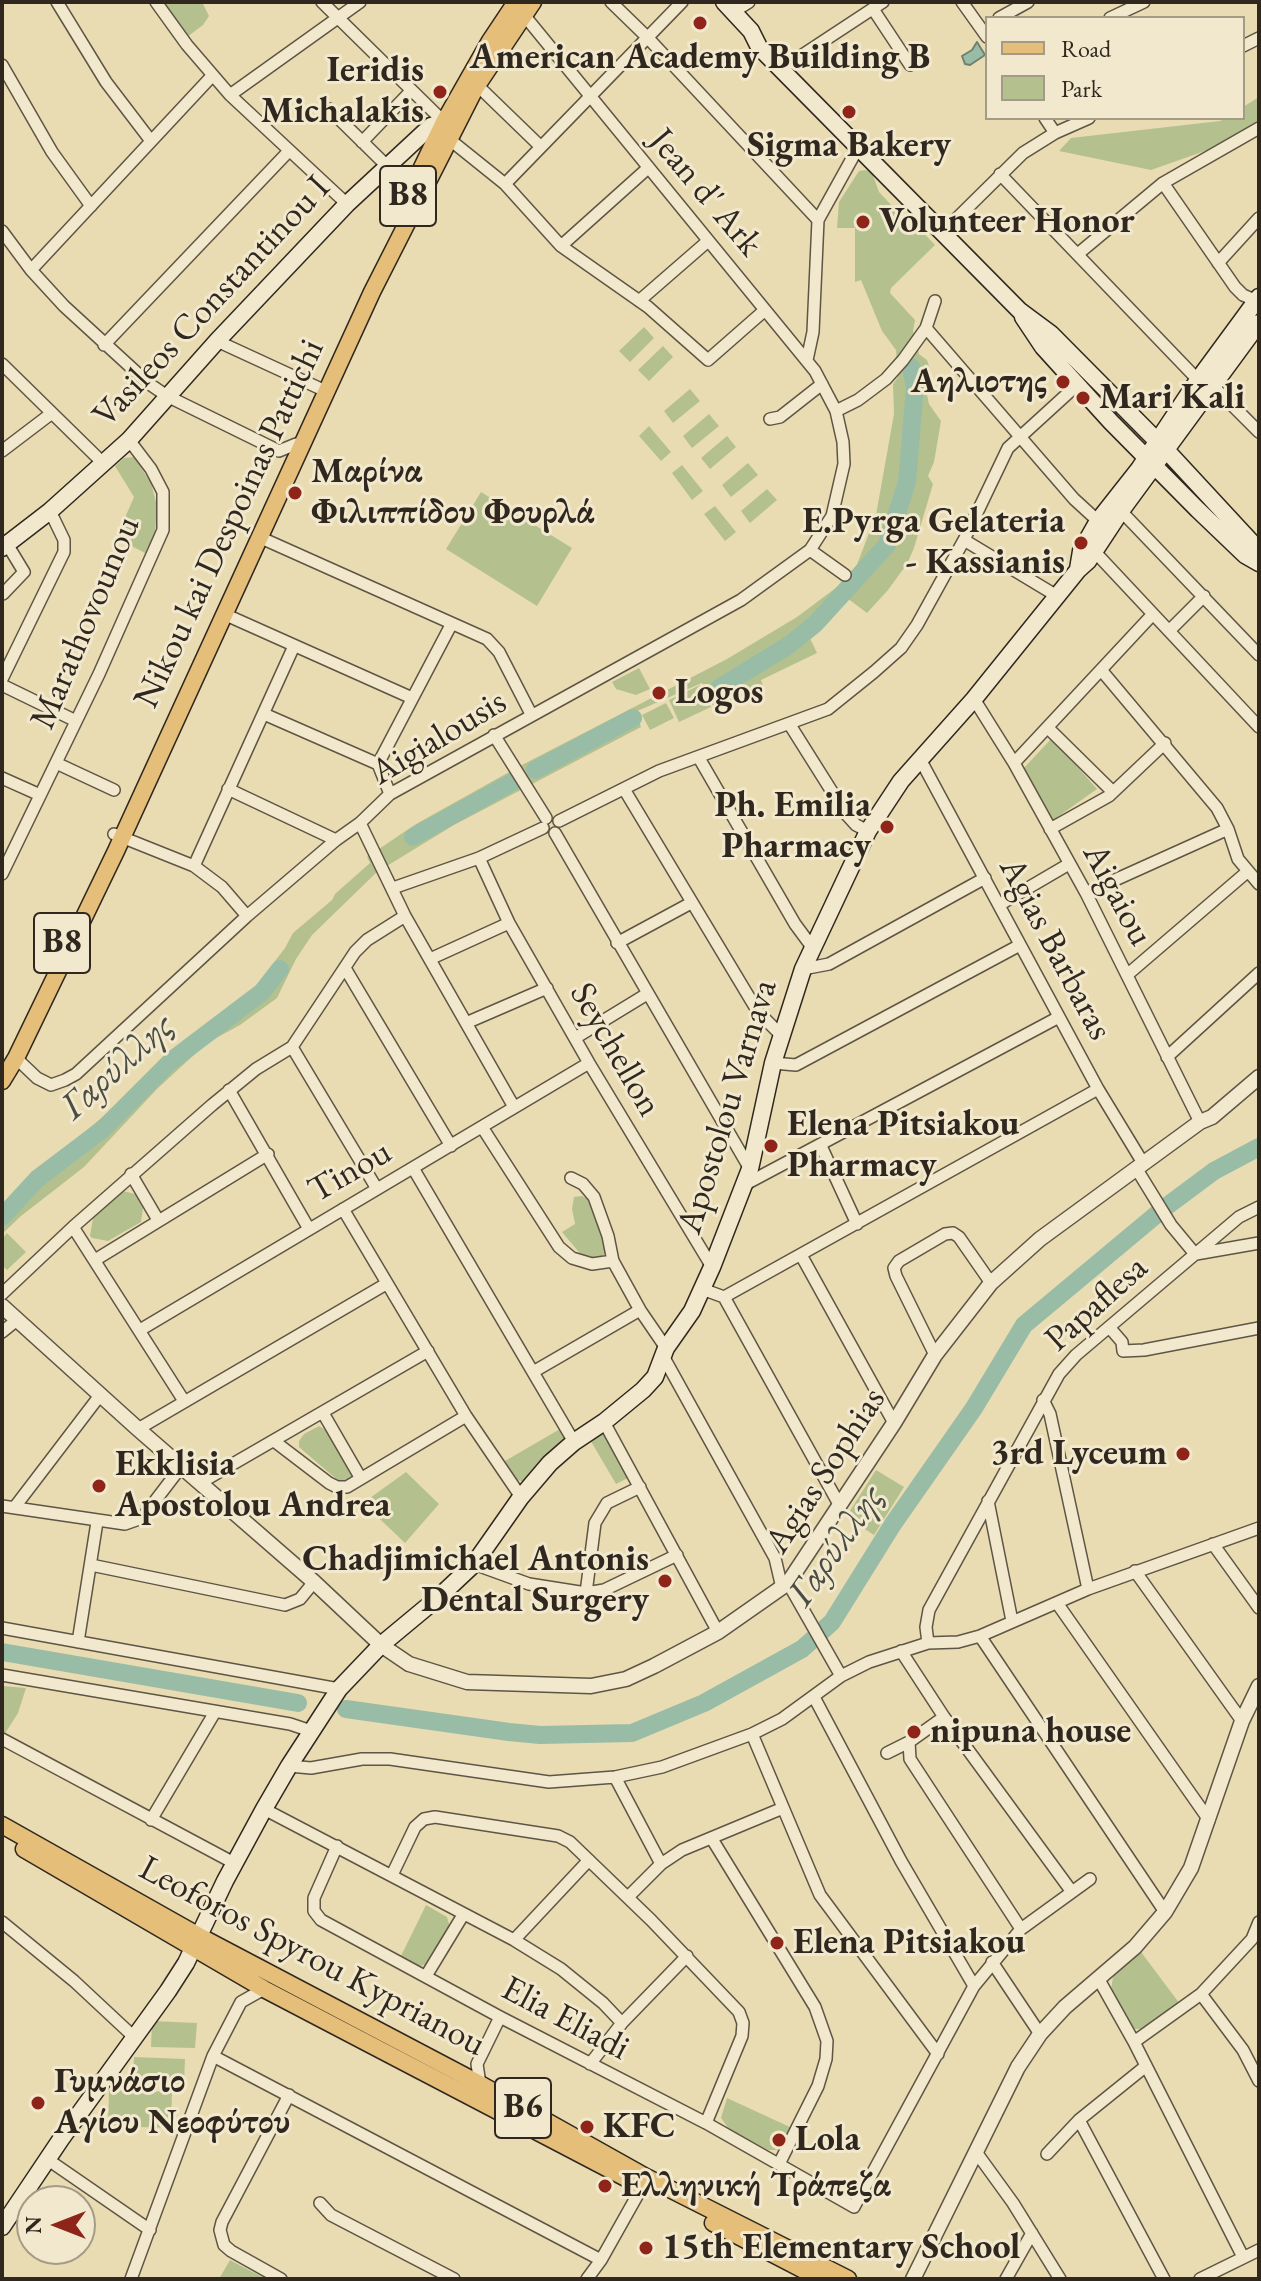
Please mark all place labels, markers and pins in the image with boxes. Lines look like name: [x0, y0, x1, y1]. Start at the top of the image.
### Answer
marker: American Academy Building B: [691, 14, 709, 32]
place label: American Academy Building B: [470, 36, 930, 80]
place label: Ieridis Michalakis: [261, 49, 424, 134]
marker: Ieridis Michalakis: [431, 83, 449, 101]
marker: Sigma Bakery: [840, 103, 858, 121]
place label: Sigma Bakery: [747, 124, 951, 168]
place label: Volunteer Honor: [879, 200, 1135, 244]
marker: Volunteer Honor: [854, 213, 872, 231]
place label: Αηλιοτης: [911, 360, 1047, 404]
marker: Αηλιοτης: [1054, 373, 1072, 391]
place label: Mari Kali: [1099, 376, 1245, 420]
marker: Mari Kali: [1074, 389, 1092, 407]
place label: Μαρίνα Φιλιππίδου Φουρλά: [311, 450, 595, 535]
marker: Μαρίνα Φιλιππίδου Φουρλά: [286, 484, 304, 502]
place label: E.Pyrga Gelateria - Kassianis: [802, 500, 1065, 585]
marker: E.Pyrga Gelateria - Kassianis: [1072, 534, 1090, 552]
place label: Logos: [675, 671, 764, 715]
marker: Logos: [650, 684, 668, 702]
place label: Ph. Emilia Pharmacy: [715, 784, 871, 869]
marker: Ph. Emilia Pharmacy: [878, 818, 896, 836]
place label: Elena Pitsiakou Pharmacy: [787, 1103, 1019, 1188]
marker: Elena Pitsiakou Pharmacy: [762, 1137, 780, 1155]
place label: 3rd Lyceum: [990, 1432, 1167, 1476]
place label: Ekklisia Apostolou Andrea: [115, 1443, 390, 1528]
marker: 3rd Lyceum: [1174, 1445, 1192, 1463]
marker: Ekklisia Apostolou Andrea: [90, 1477, 108, 1495]
place label: Chadjimichael Antonis Dental Surgery: [302, 1538, 649, 1623]
marker: Chadjimichael Antonis Dental Surgery: [656, 1572, 674, 1590]
place label: nipuna house: [930, 1710, 1131, 1754]
marker: nipuna house: [905, 1723, 923, 1741]
place label: Elena Pitsiakou: [793, 1921, 1025, 1965]
marker: Elena Pitsiakou: [768, 1934, 786, 1952]
place label: Γυμνάσιο Αγίου Νεοφύτου: [54, 2060, 290, 2145]
marker: Γυμνάσιο Αγίου Νεοφύτου: [29, 2094, 47, 2112]
place label: KFC: [603, 2105, 676, 2149]
marker: KFC: [578, 2118, 596, 2136]
place label: Lola: [795, 2118, 860, 2162]
marker: Lola: [770, 2131, 788, 2149]
place label: Ελληνική Τράπεζα: [621, 2164, 891, 2208]
marker: Ελληνική Τράπεζα: [596, 2177, 614, 2195]
place label: 15th Elementary School: [662, 2226, 1020, 2270]
marker: 15th Elementary School: [637, 2239, 655, 2257]

